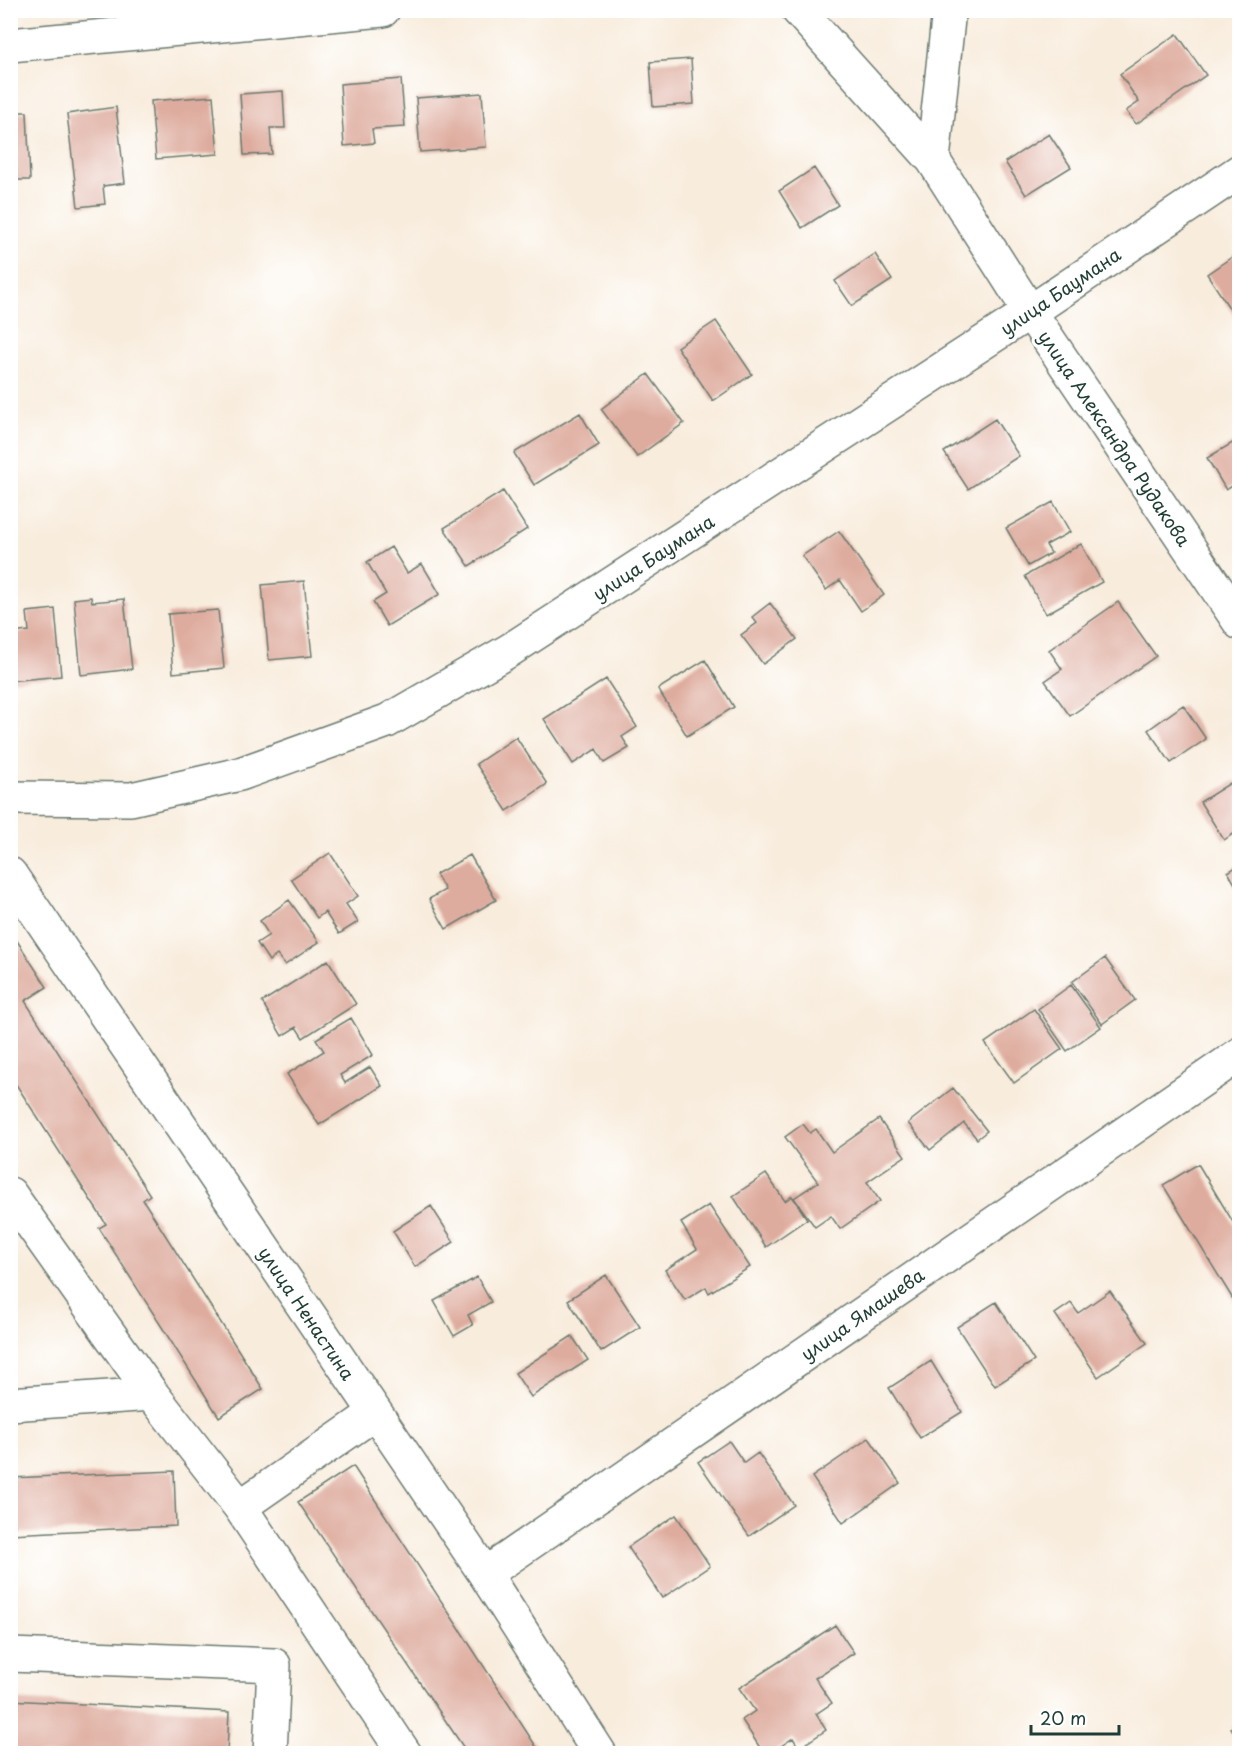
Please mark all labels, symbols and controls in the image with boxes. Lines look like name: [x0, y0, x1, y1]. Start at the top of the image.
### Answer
street label: улица Баумана: [994, 240, 1126, 341]
street label: улица Александра Рудакова: [1032, 325, 1198, 552]
street label: улица Баумана: [587, 507, 720, 607]
street label: улица Ненастина: [252, 1241, 362, 1386]
street label: улица Ямашева: [795, 1261, 930, 1367]
scale bar: [1031, 1698, 1120, 1736]
text: 20 m: [1040, 1704, 1086, 1731]

